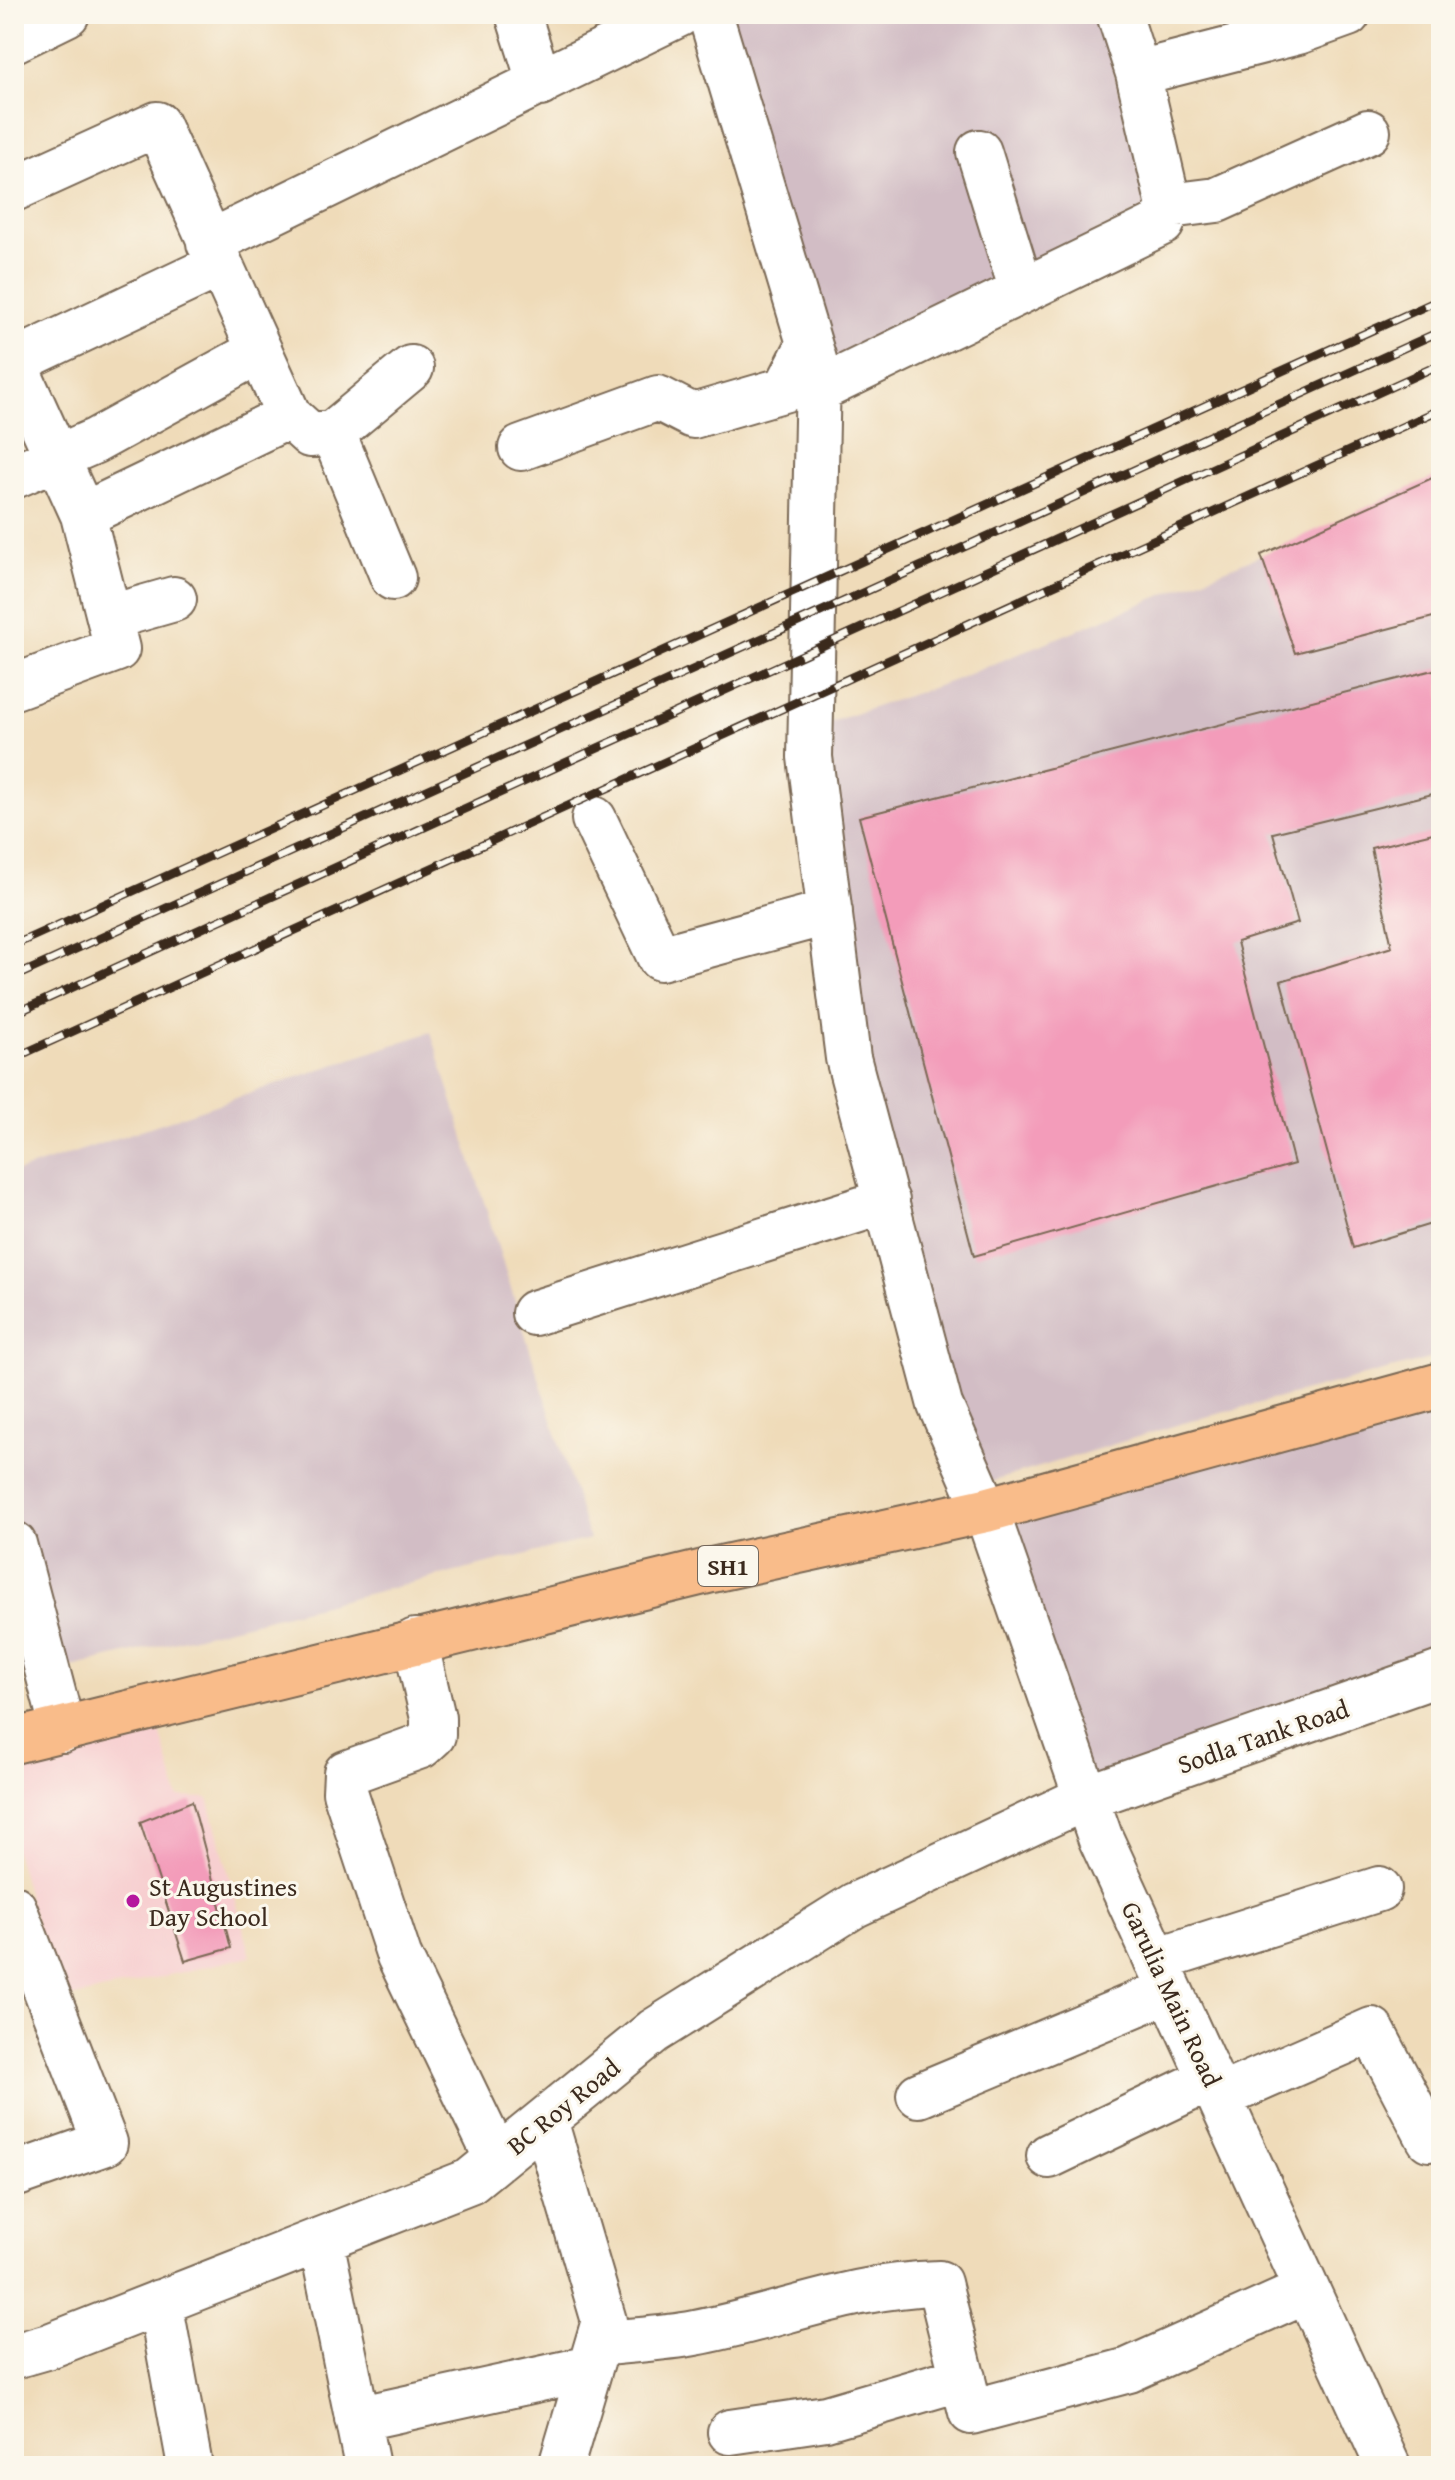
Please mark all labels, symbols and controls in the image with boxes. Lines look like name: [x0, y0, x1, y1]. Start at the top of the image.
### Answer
road number: SH1: [698, 1546, 758, 1586]
street label: Sodla Tank Road: [1172, 1688, 1354, 1784]
place label: St Augustines Day School: [149, 1867, 297, 1936]
marker: St Augustines Day School: [124, 1892, 142, 1910]
street label: Garulia Main Road: [1112, 1895, 1232, 2093]
street label: BC Roy Road: [498, 2048, 628, 2164]

